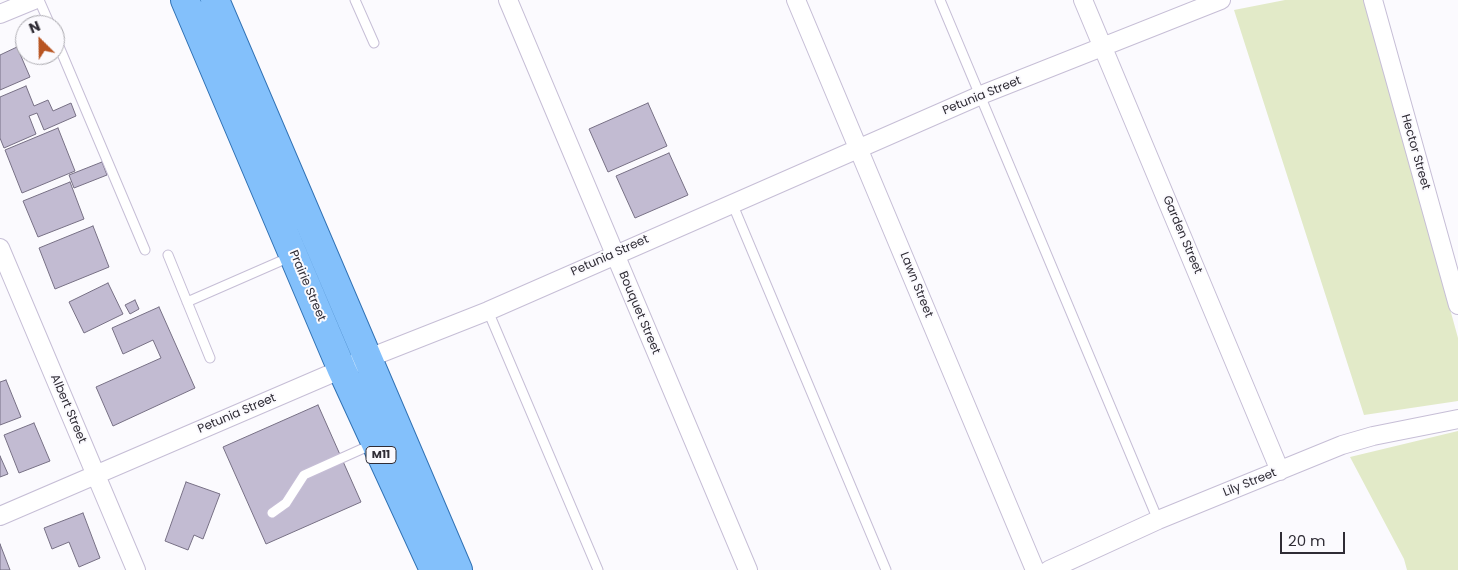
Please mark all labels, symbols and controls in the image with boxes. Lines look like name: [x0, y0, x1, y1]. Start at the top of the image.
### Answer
north arrow: [15, 15, 65, 65]
text: N: [26, 16, 43, 38]
street label: Petunia Street: [941, 74, 1023, 118]
street label: Hector Street: [1397, 113, 1433, 191]
street label: Garden Street: [1159, 194, 1205, 276]
street label: Petunia Street: [569, 232, 651, 280]
street label: Prairie Street: [286, 248, 328, 324]
street label: Lawn Street: [896, 250, 936, 320]
street label: Bouquet Street: [615, 269, 663, 357]
street label: Albert Street: [47, 372, 89, 446]
street label: Petunia Street: [196, 391, 278, 437]
road number: M11: [366, 446, 396, 464]
street label: Lily Street: [1221, 466, 1279, 500]
scale bar: [1283, 522, 1348, 554]
text: 20 m: [1288, 530, 1326, 551]

